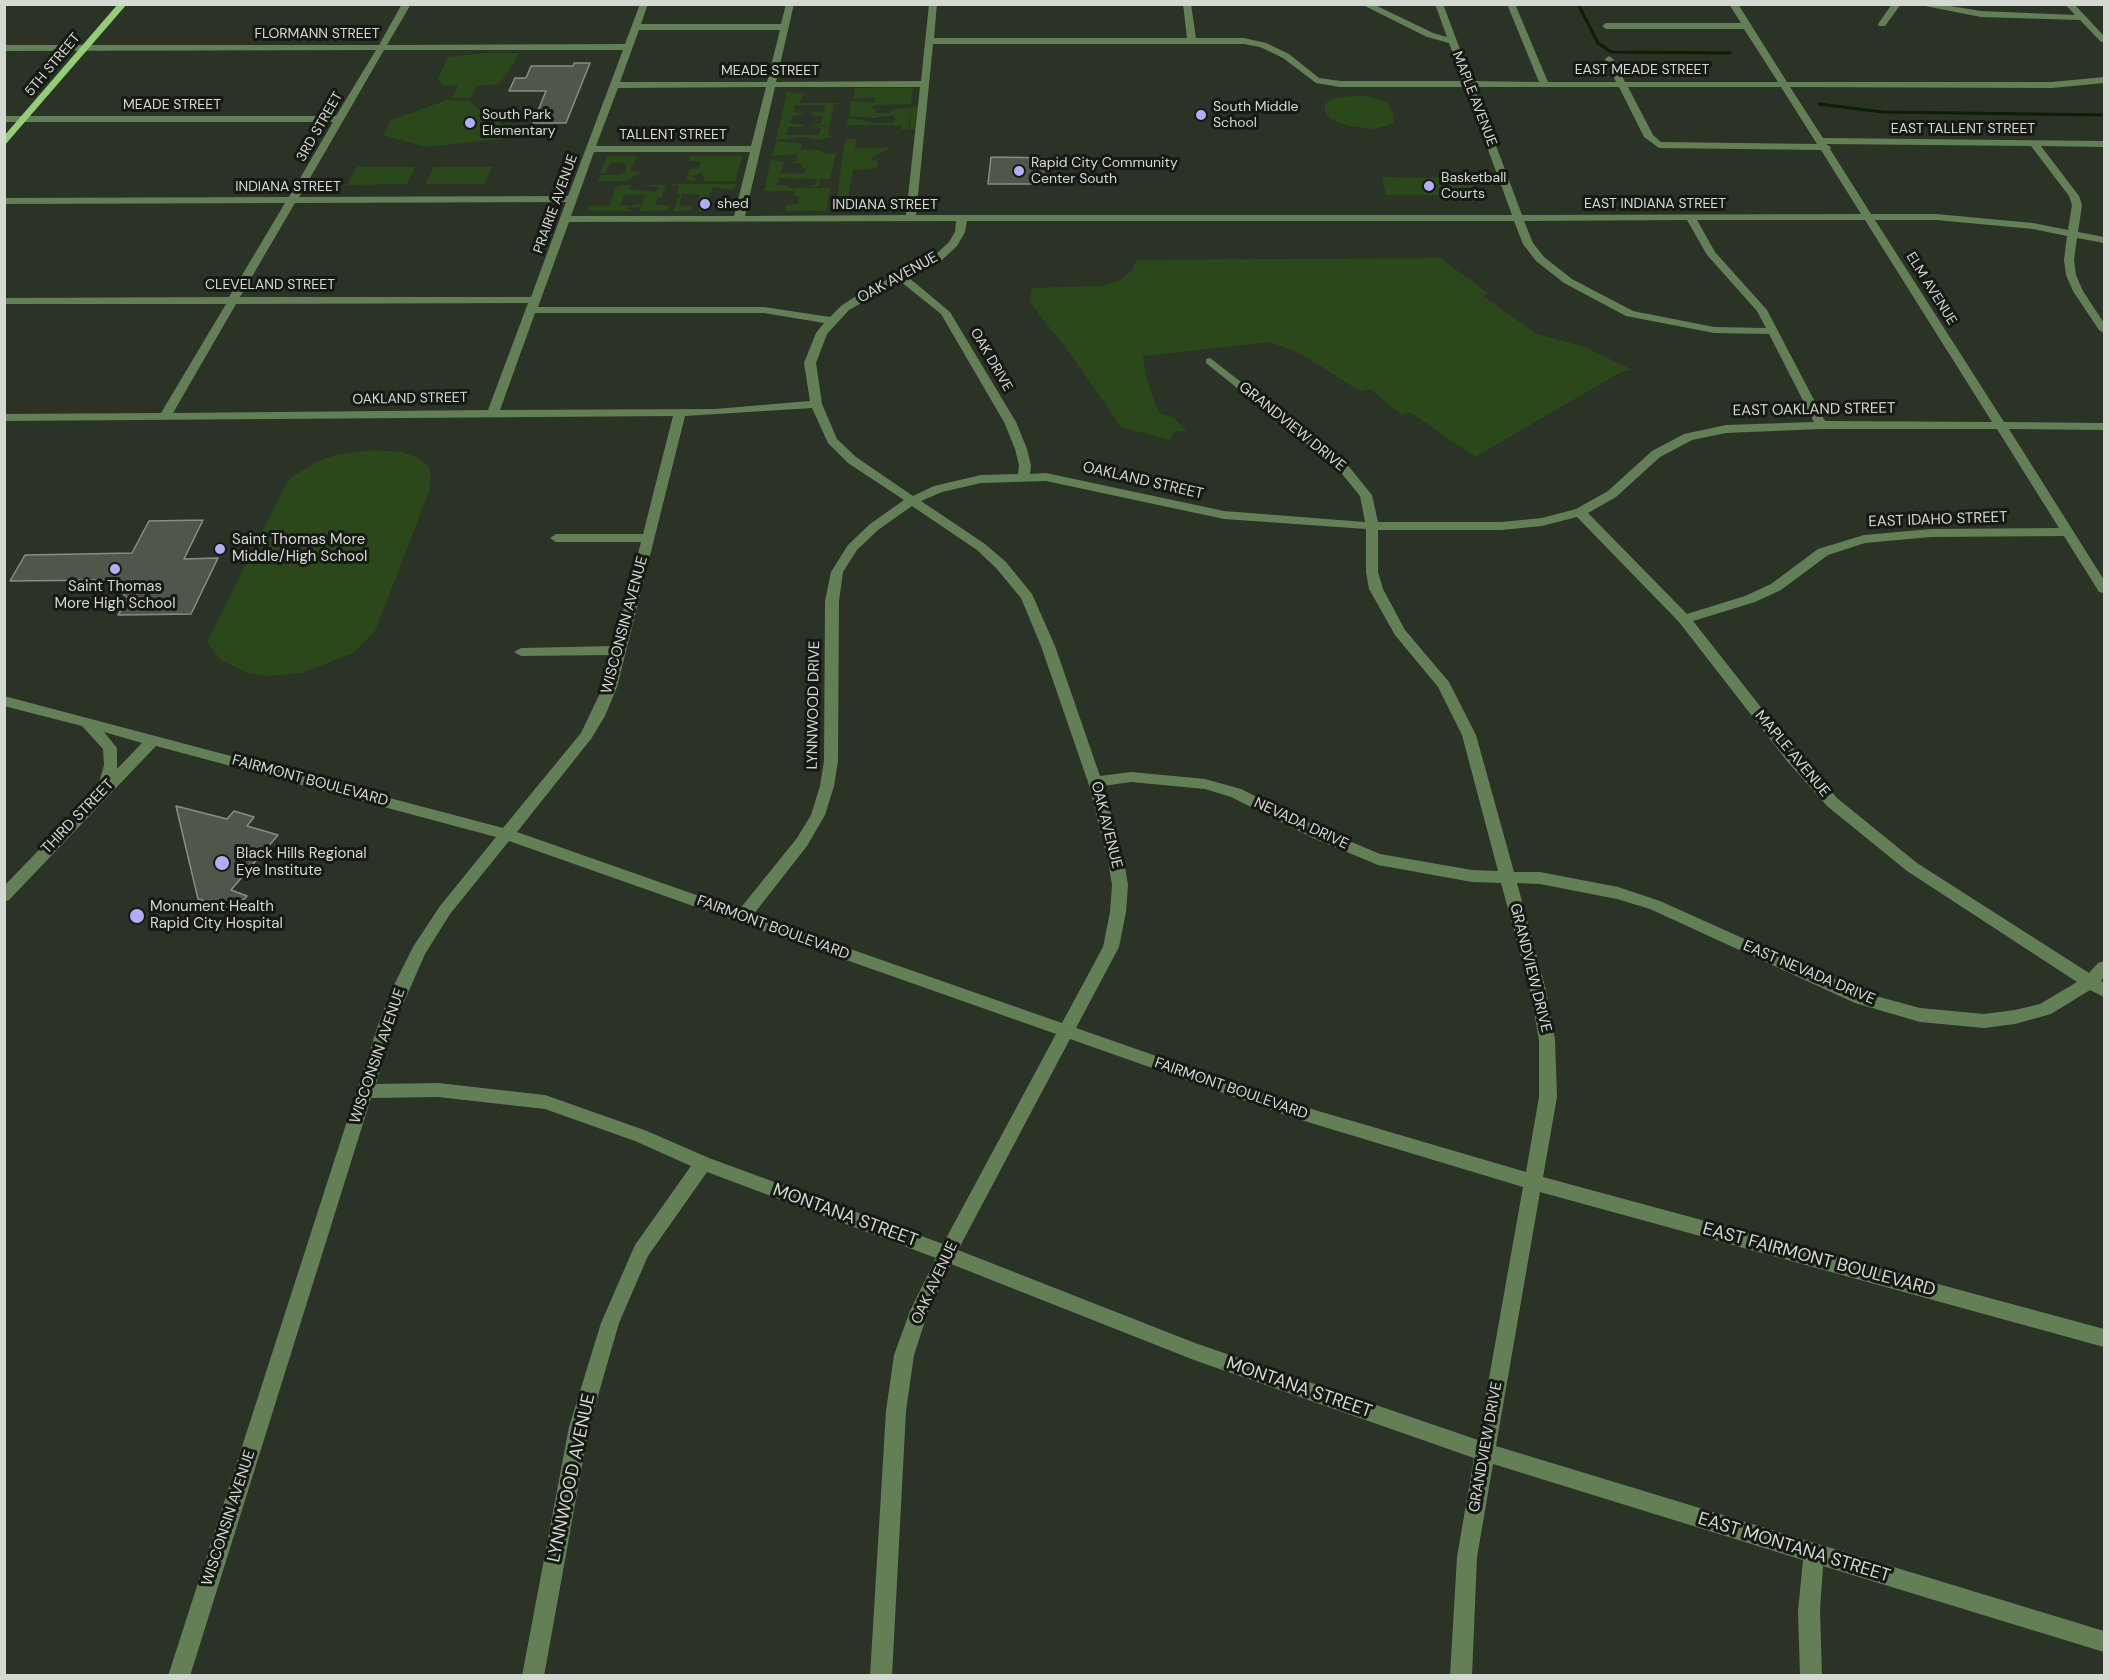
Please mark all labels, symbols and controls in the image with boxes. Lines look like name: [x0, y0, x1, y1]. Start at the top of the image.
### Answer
street label: FLORMANN STREET: [255, 26, 379, 42]
street label: 5TH STREET: [22, 30, 84, 100]
street label: MAPLE AVENUE: [1448, 49, 1500, 149]
street label: EAST MEADE STREET: [1575, 62, 1709, 78]
street label: MEADE STREET: [721, 63, 819, 79]
street label: 3RD STREET: [293, 89, 347, 165]
street label: MEADE STREET: [123, 97, 221, 113]
place label: South Middle School: [1213, 99, 1298, 132]
place label: South Park Elementary: [482, 107, 556, 140]
marker: South Middle School: [1194, 108, 1208, 122]
marker: South Park Elementary: [463, 116, 477, 130]
street label: EAST TALLENT STREET: [1891, 121, 2035, 137]
street label: TALLENT STREET: [619, 127, 727, 143]
street label: PRAIRIE AVENUE: [530, 152, 582, 256]
place label: Rapid City Community Center South: [1031, 155, 1178, 188]
marker: Rapid City Community Center South: [1012, 164, 1026, 178]
place label: Basketball Courts: [1441, 170, 1506, 202]
street label: INDIANA STREET: [235, 179, 341, 195]
marker: Basketball Courts: [1422, 179, 1436, 193]
place label: shed: [717, 196, 749, 212]
street label: EAST INDIANA STREET: [1584, 196, 1726, 212]
marker: shed: [698, 197, 712, 211]
street label: INDIANA STREET: [832, 197, 938, 213]
street label: OAK AVENUE: [855, 248, 941, 308]
street label: ELM AVENUE: [1902, 249, 1960, 329]
street label: CLEVELAND STREET: [205, 277, 335, 293]
street label: OAK DRIVE: [966, 326, 1016, 394]
street label: GRANDVIEW DRIVE: [1235, 378, 1349, 476]
street label: OAKLAND STREET: [352, 390, 468, 408]
street label: EAST OAKLAND STREET: [1733, 400, 1895, 420]
street label: OAKLAND STREET: [1081, 458, 1205, 504]
street label: EAST IDAHO STREET: [1868, 509, 2008, 531]
place label: Saint Thomas More Middle/High School: [232, 531, 367, 566]
marker: Saint Thomas More Middle/High School: [213, 542, 227, 556]
street label: WISCONSIN AVENUE: [598, 554, 652, 696]
marker: Saint Thomas More High School: [108, 562, 122, 576]
place label: Saint Thomas More High School: [54, 578, 176, 613]
street label: LYNNWOOD DRIVE: [804, 640, 824, 770]
street label: MAPLE AVENUE: [1751, 707, 1833, 801]
street label: FAIRMONT BOULEVARD: [230, 751, 390, 811]
street label: THIRD STREET: [38, 776, 118, 858]
street label: OAK AVENUE: [1086, 780, 1126, 870]
street label: NEVADA DRIVE: [1251, 794, 1351, 854]
place label: Black Hills Regional Eye Institute: [236, 845, 367, 880]
marker: Black Hills Regional Eye Institute: [213, 854, 231, 872]
street label: FAIRMONT BOULEVARD: [694, 892, 852, 964]
place label: Monument Health Rapid City Hospital: [150, 898, 283, 933]
street label: GRANDVIEW DRIVE: [1505, 902, 1555, 1034]
marker: Monument Health Rapid City Hospital: [128, 907, 146, 925]
street label: EAST NEVADA DRIVE: [1740, 937, 1878, 1009]
street label: WISCONSIN AVENUE: [346, 986, 410, 1126]
street label: FAIRMONT BOULEVARD: [1152, 1054, 1310, 1124]
street label: MONTANA STREET: [770, 1180, 920, 1252]
street label: EAST FAIRMONT BOULEVARD: [1700, 1218, 1938, 1302]
street label: OAK AVENUE: [908, 1239, 962, 1327]
street label: MONTANA STREET: [1223, 1353, 1375, 1423]
street label: GRANDVIEW DRIVE: [1466, 1380, 1506, 1514]
street label: LYNNWOOD AVENUE: [544, 1392, 600, 1564]
street label: WISCONSIN AVENUE: [199, 1448, 259, 1588]
street label: EAST MONTANA STREET: [1695, 1508, 1893, 1588]

